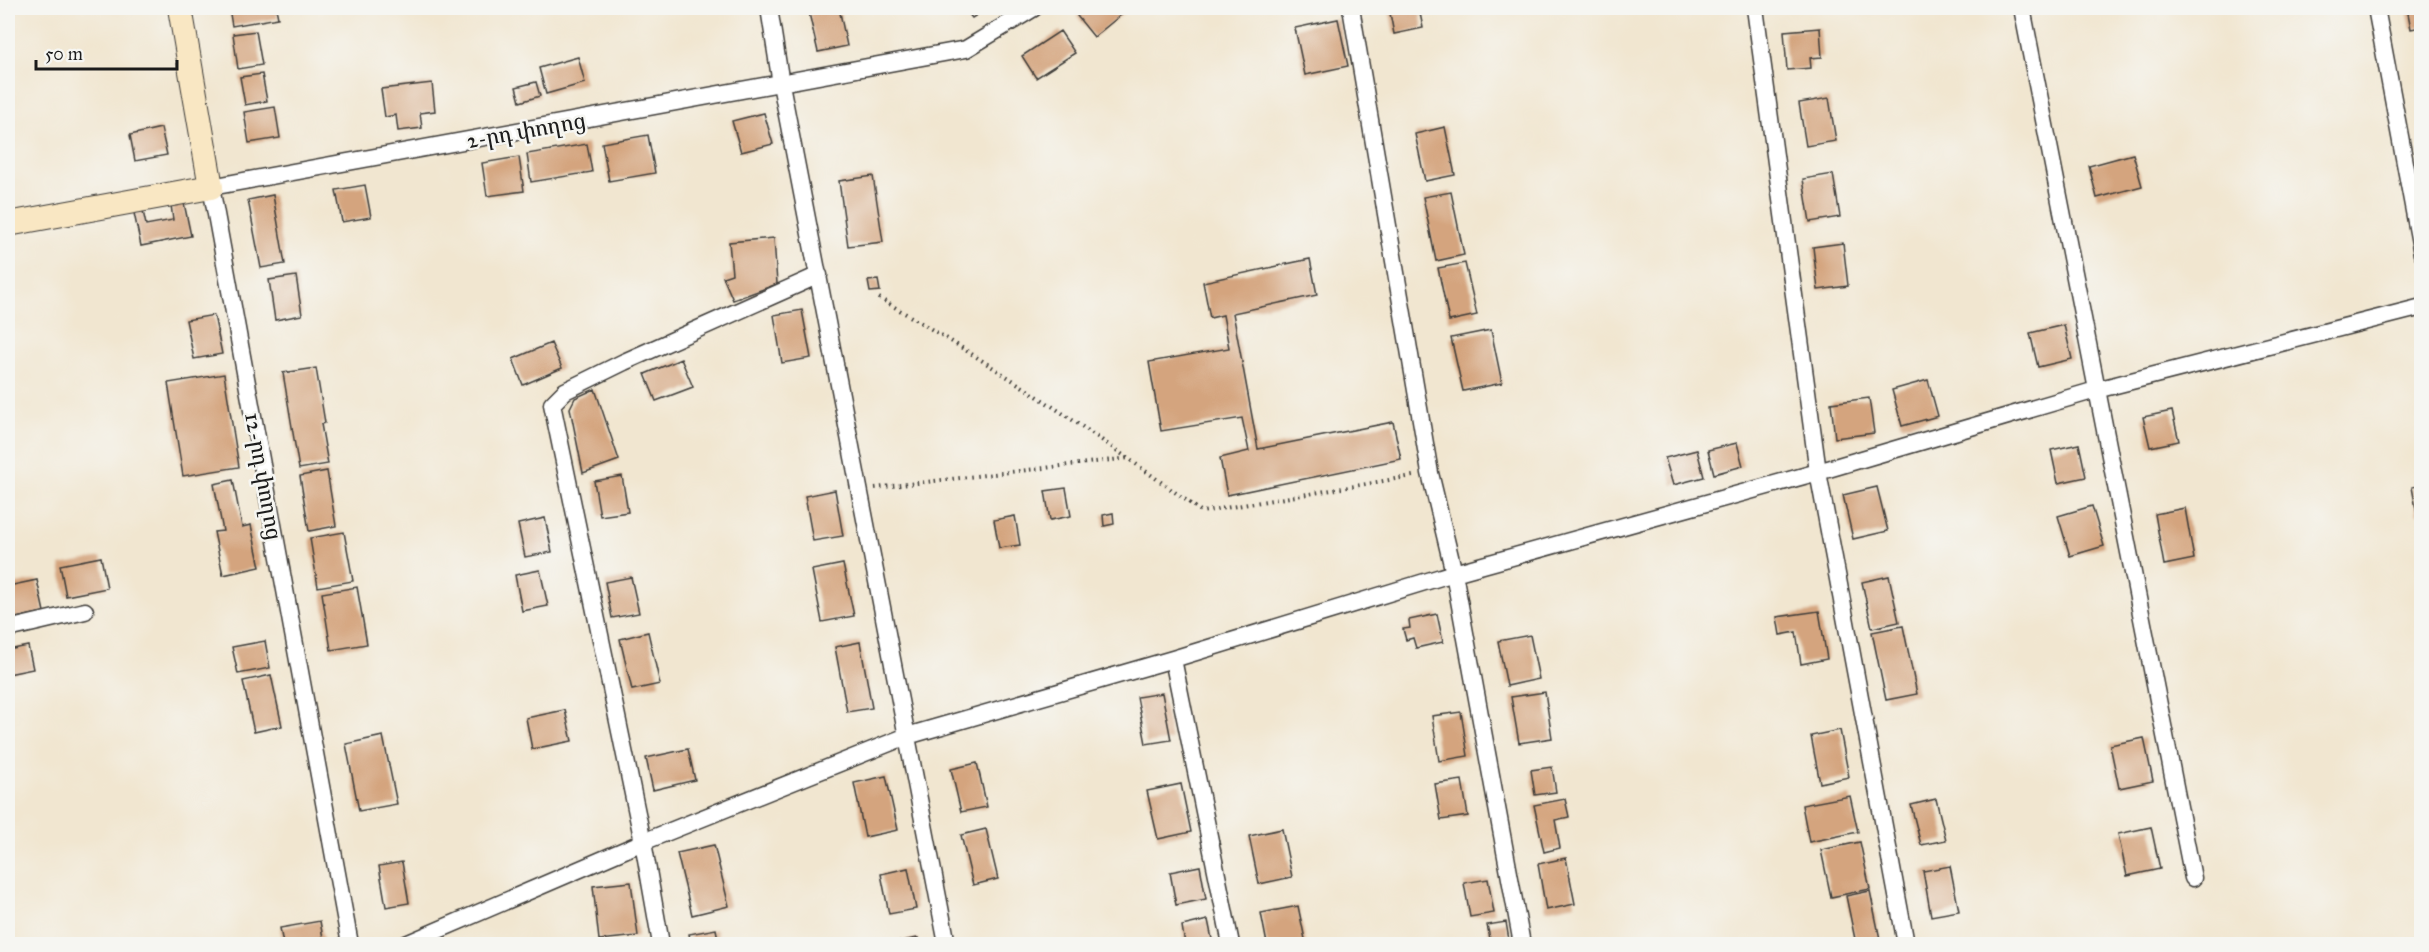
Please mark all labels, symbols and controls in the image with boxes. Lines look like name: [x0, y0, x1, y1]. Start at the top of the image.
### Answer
scale bar: [36, 33, 177, 71]
text: 50 m: [45, 43, 83, 65]
street label: 2-րդ փողոց: [465, 107, 588, 154]
street label: 12-րդ փողոց: [239, 410, 288, 542]

